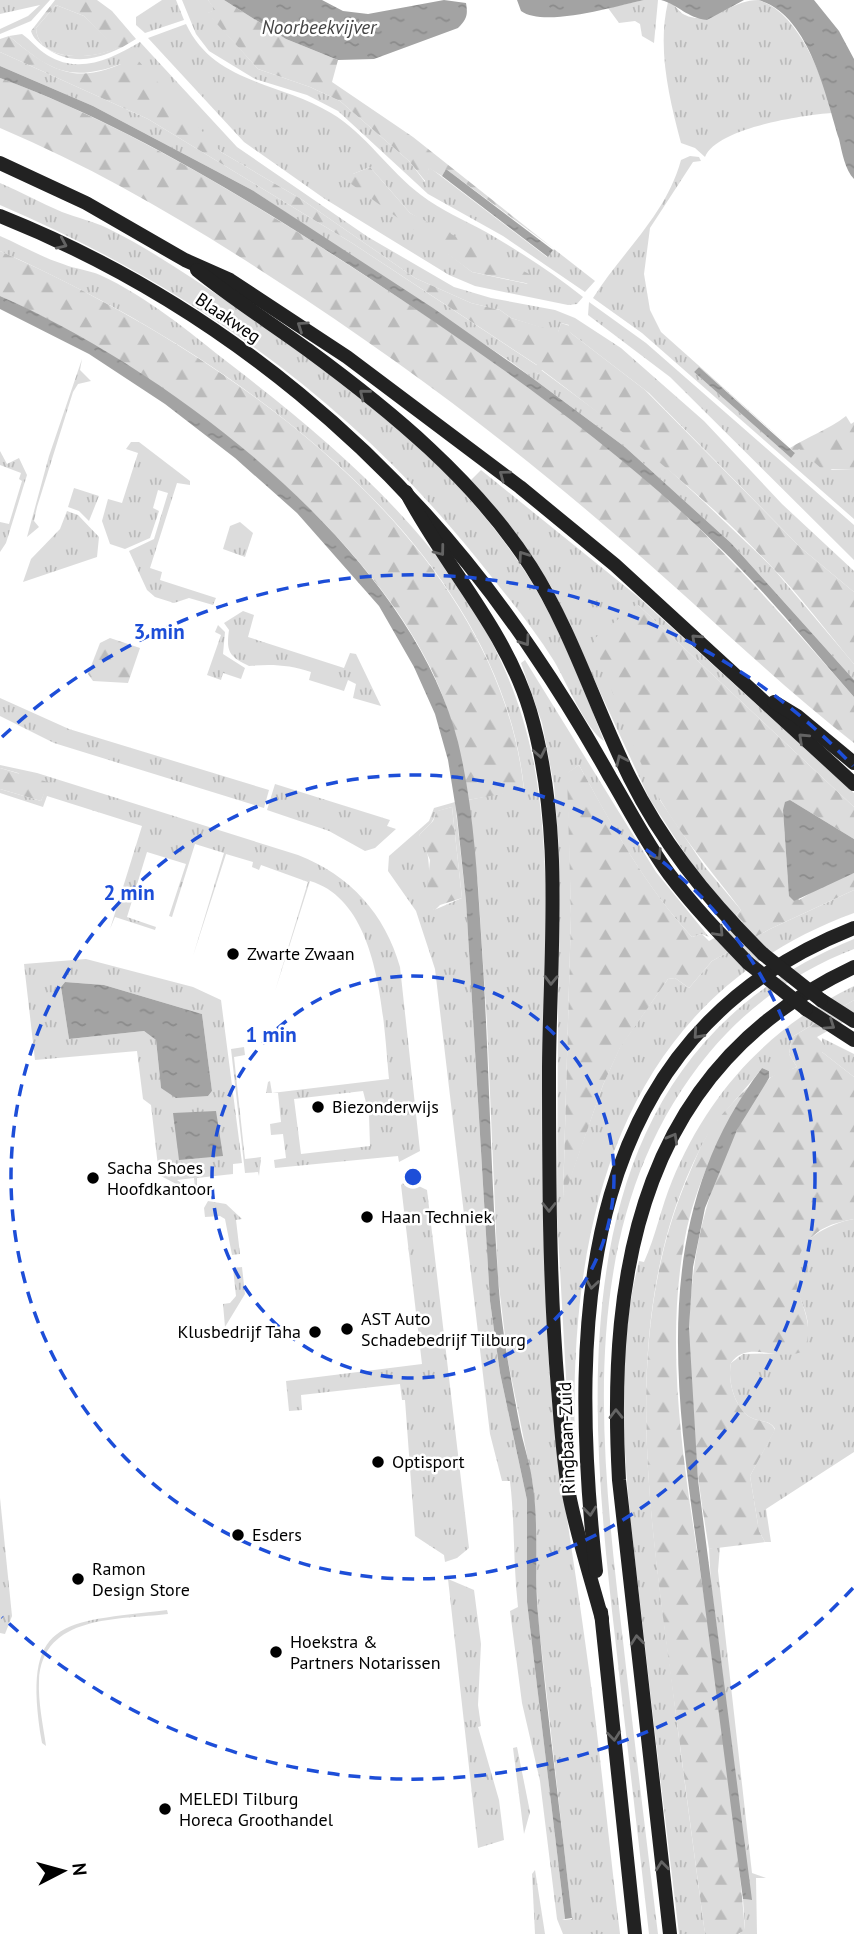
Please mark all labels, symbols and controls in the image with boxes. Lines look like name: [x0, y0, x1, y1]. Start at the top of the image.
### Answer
water label: Noorbeekvijver: [262, 15, 378, 39]
one-way arrow: [55, 236, 68, 250]
street label: Blaakweg: [191, 287, 265, 348]
one-way arrow: [296, 321, 309, 334]
one-way arrow: [360, 390, 373, 402]
one-way arrow: [500, 471, 512, 484]
one-way arrow: [432, 543, 444, 556]
one-way arrow: [519, 551, 531, 564]
text: 3 min: [133, 618, 185, 645]
one-way arrow: [517, 633, 529, 646]
one-way arrow: [691, 634, 704, 647]
one-way arrow: [798, 734, 811, 747]
one-way arrow: [532, 747, 547, 759]
one-way arrow: [616, 755, 630, 767]
one-way arrow: [649, 848, 662, 861]
text: 2 min: [103, 879, 155, 906]
one-way arrow: [710, 924, 723, 937]
place label: Zwarte Zwaan: [247, 942, 355, 965]
marker: Zwarte Zwaan: [225, 946, 241, 962]
one-way arrow: [543, 975, 559, 985]
one-way arrow: [822, 1017, 835, 1030]
text: 1 min: [245, 1021, 297, 1048]
one-way arrow: [694, 1025, 706, 1038]
place label: Biezonderwijs: [332, 1095, 439, 1118]
marker: Biezonderwijs: [310, 1099, 326, 1115]
one-way arrow: [665, 1133, 678, 1146]
place label: Sacha Shoes Hoofdkantoor: [107, 1156, 212, 1200]
centre of rings: [401, 1165, 425, 1189]
marker: Sacha Shoes Hoofdkantoor: [85, 1170, 101, 1186]
one-way arrow: [541, 1202, 557, 1213]
place label: Haan Techniek: [381, 1205, 492, 1228]
marker: Haan Techniek: [359, 1209, 375, 1225]
one-way arrow: [585, 1278, 600, 1290]
place label: AST Auto Schadebedrijf Tilburg: [361, 1307, 526, 1351]
place label: Klusbedrijf Taha: [177, 1320, 301, 1343]
marker: AST Auto Schadebedrijf Tilburg: [339, 1321, 355, 1337]
marker: Klusbedrijf Taha: [307, 1324, 323, 1340]
street label: Ringbaan-Zuid: [553, 1381, 580, 1495]
one-way arrow: [608, 1408, 624, 1418]
place label: Optisport: [392, 1450, 465, 1473]
marker: Optisport: [370, 1454, 386, 1470]
one-way arrow: [582, 1505, 597, 1517]
place label: Esders: [252, 1523, 302, 1546]
marker: Esders: [230, 1527, 246, 1543]
place label: Ramon Design Store: [92, 1557, 190, 1601]
marker: Ramon Design Store: [70, 1571, 86, 1587]
place label: Hoekstra & Partners Notarissen: [290, 1630, 441, 1674]
one-way arrow: [630, 1634, 645, 1645]
marker: Hoekstra & Partners Notarissen: [268, 1644, 284, 1660]
one-way arrow: [606, 1731, 621, 1742]
place label: MELEDI Tilburg Horeca Groothandel: [179, 1787, 334, 1831]
marker: MELEDI Tilburg Horeca Groothandel: [157, 1801, 173, 1817]
north arrow: [28, 1836, 98, 1906]
one-way arrow: [655, 1860, 670, 1871]
text: N: [67, 1862, 92, 1877]

